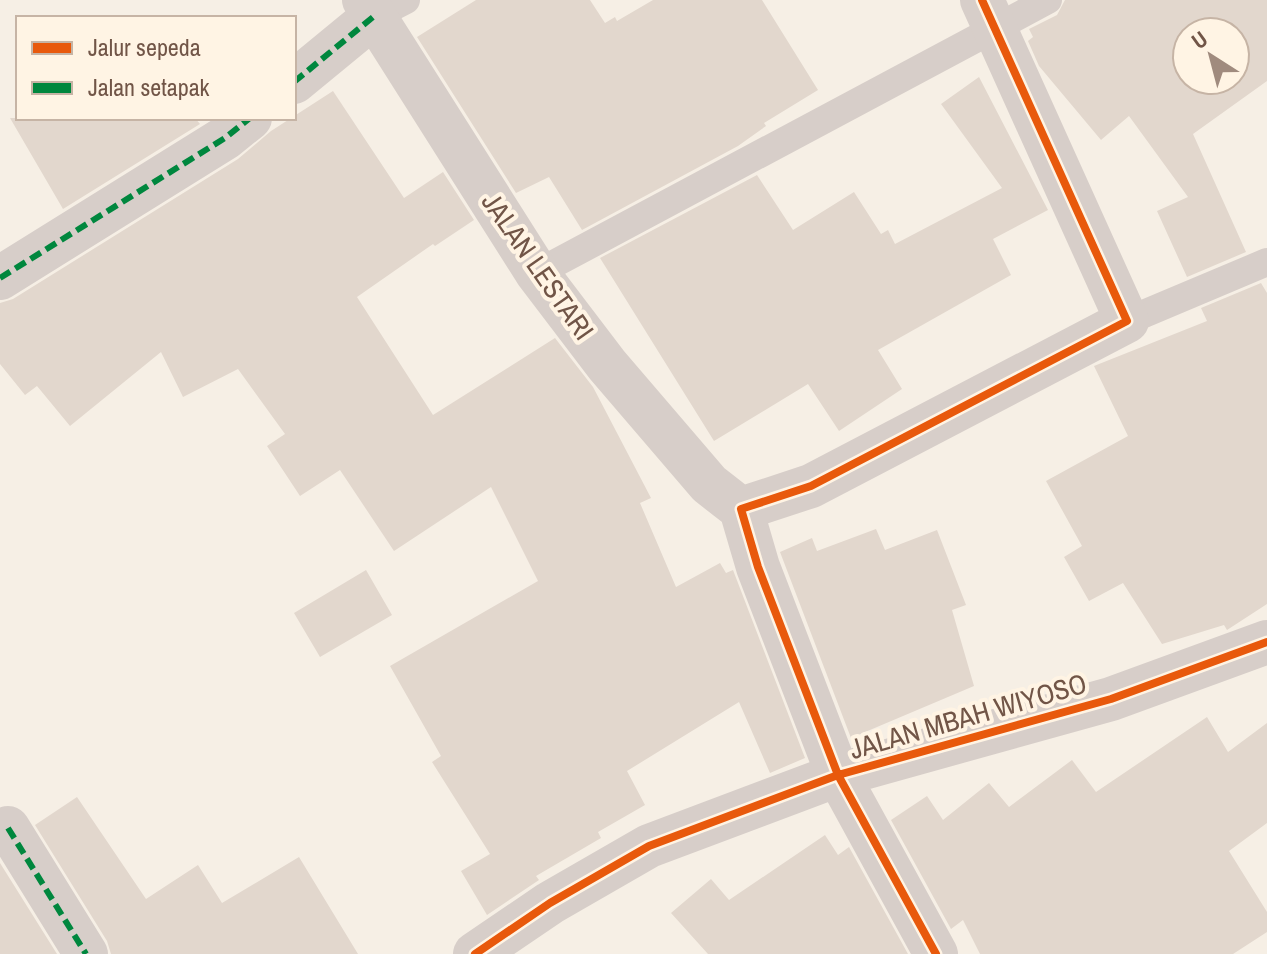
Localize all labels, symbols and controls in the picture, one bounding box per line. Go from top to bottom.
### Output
legend [16,16,296,120]
north arrow [1171,16,1251,96]
text: U [1185,24,1213,56]
text: Jalur sepeda [88,31,201,63]
text: Jalan setapak [88,71,210,103]
street label: JALAN LESTARI [473,185,603,347]
street label: JALAN MBAH WIYOSO [845,664,1091,768]

